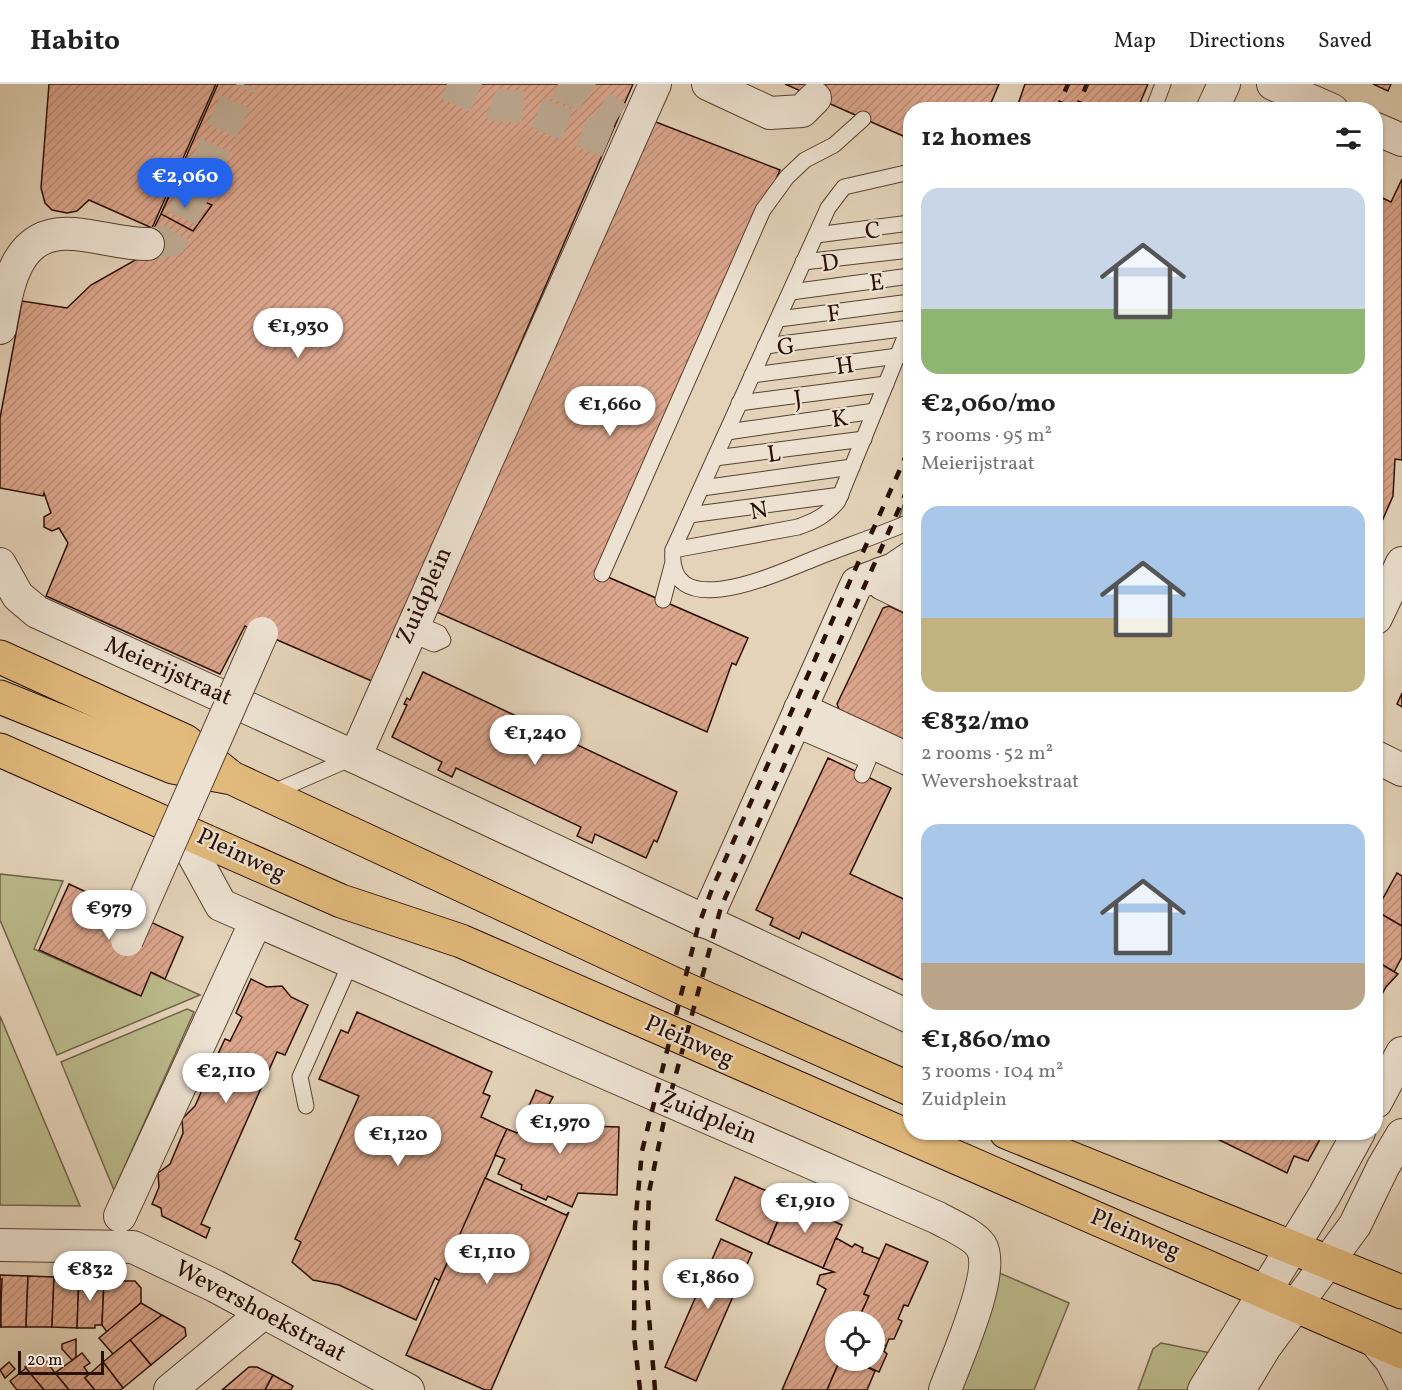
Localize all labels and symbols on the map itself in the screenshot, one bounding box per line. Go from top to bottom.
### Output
pin: €2,060 [136,158,234,209]
street label: C [863,214,883,250]
street label: D [819,246,841,282]
street label: E [868,266,886,302]
street label: F [825,297,843,333]
pin: €1,930 [249,308,347,359]
street label: G [775,330,797,366]
street label: H [834,349,856,385]
street label: J [792,383,804,417]
pin: €1,660 [561,386,659,437]
street label: K [830,402,850,438]
street label: L [765,437,783,473]
street label: N [747,494,771,530]
street label: Zuidplein [389,542,461,650]
street label: Meierijstraat [99,629,237,715]
pin: €1,240 [486,715,584,766]
street label: Pleinweg [191,821,291,891]
pin: €979 [73,890,145,941]
street label: Pleinweg [639,1007,739,1077]
pin: €2,110 [177,1053,275,1104]
street label: Zuidplein [654,1082,762,1154]
pin: €1,970 [511,1104,609,1155]
pin: €1,120 [349,1116,447,1167]
pin: €1,910 [756,1183,854,1234]
street label: Pleinweg [1085,1201,1185,1269]
pin: €1,110 [438,1234,536,1285]
pin: €832 [54,1251,126,1302]
street label: Wevershoekstraat [168,1252,352,1372]
pin: €1,860 [659,1259,757,1310]
scale bar [18,1348,104,1376]

